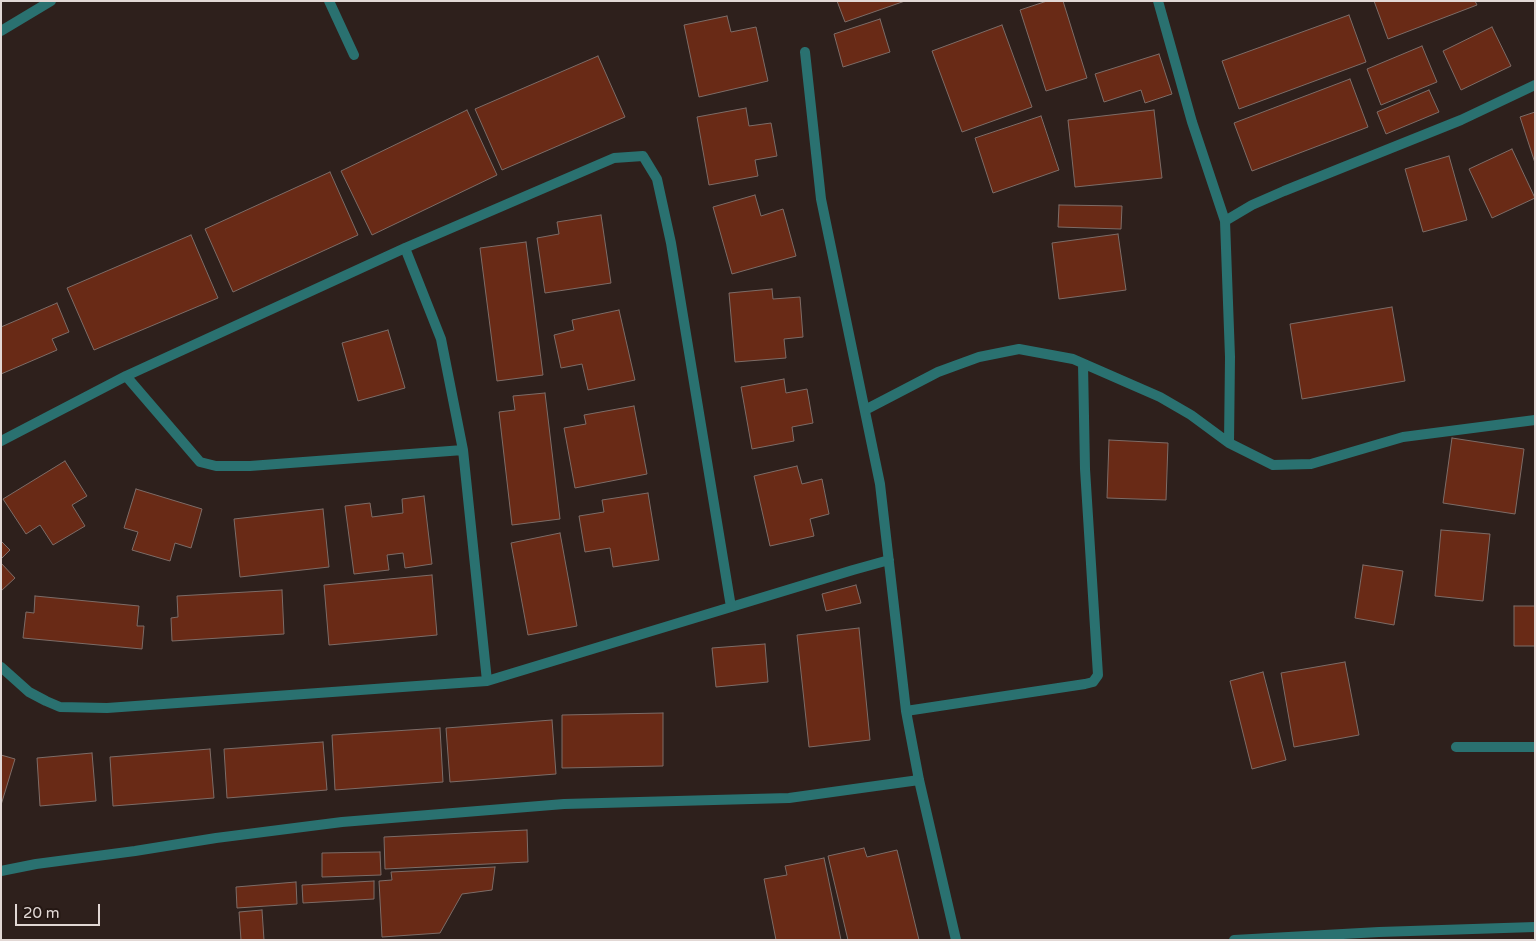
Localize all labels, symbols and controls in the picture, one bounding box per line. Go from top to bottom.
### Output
scale bar [18,894,102,926]
text: 20 m [23,904,60,922]

